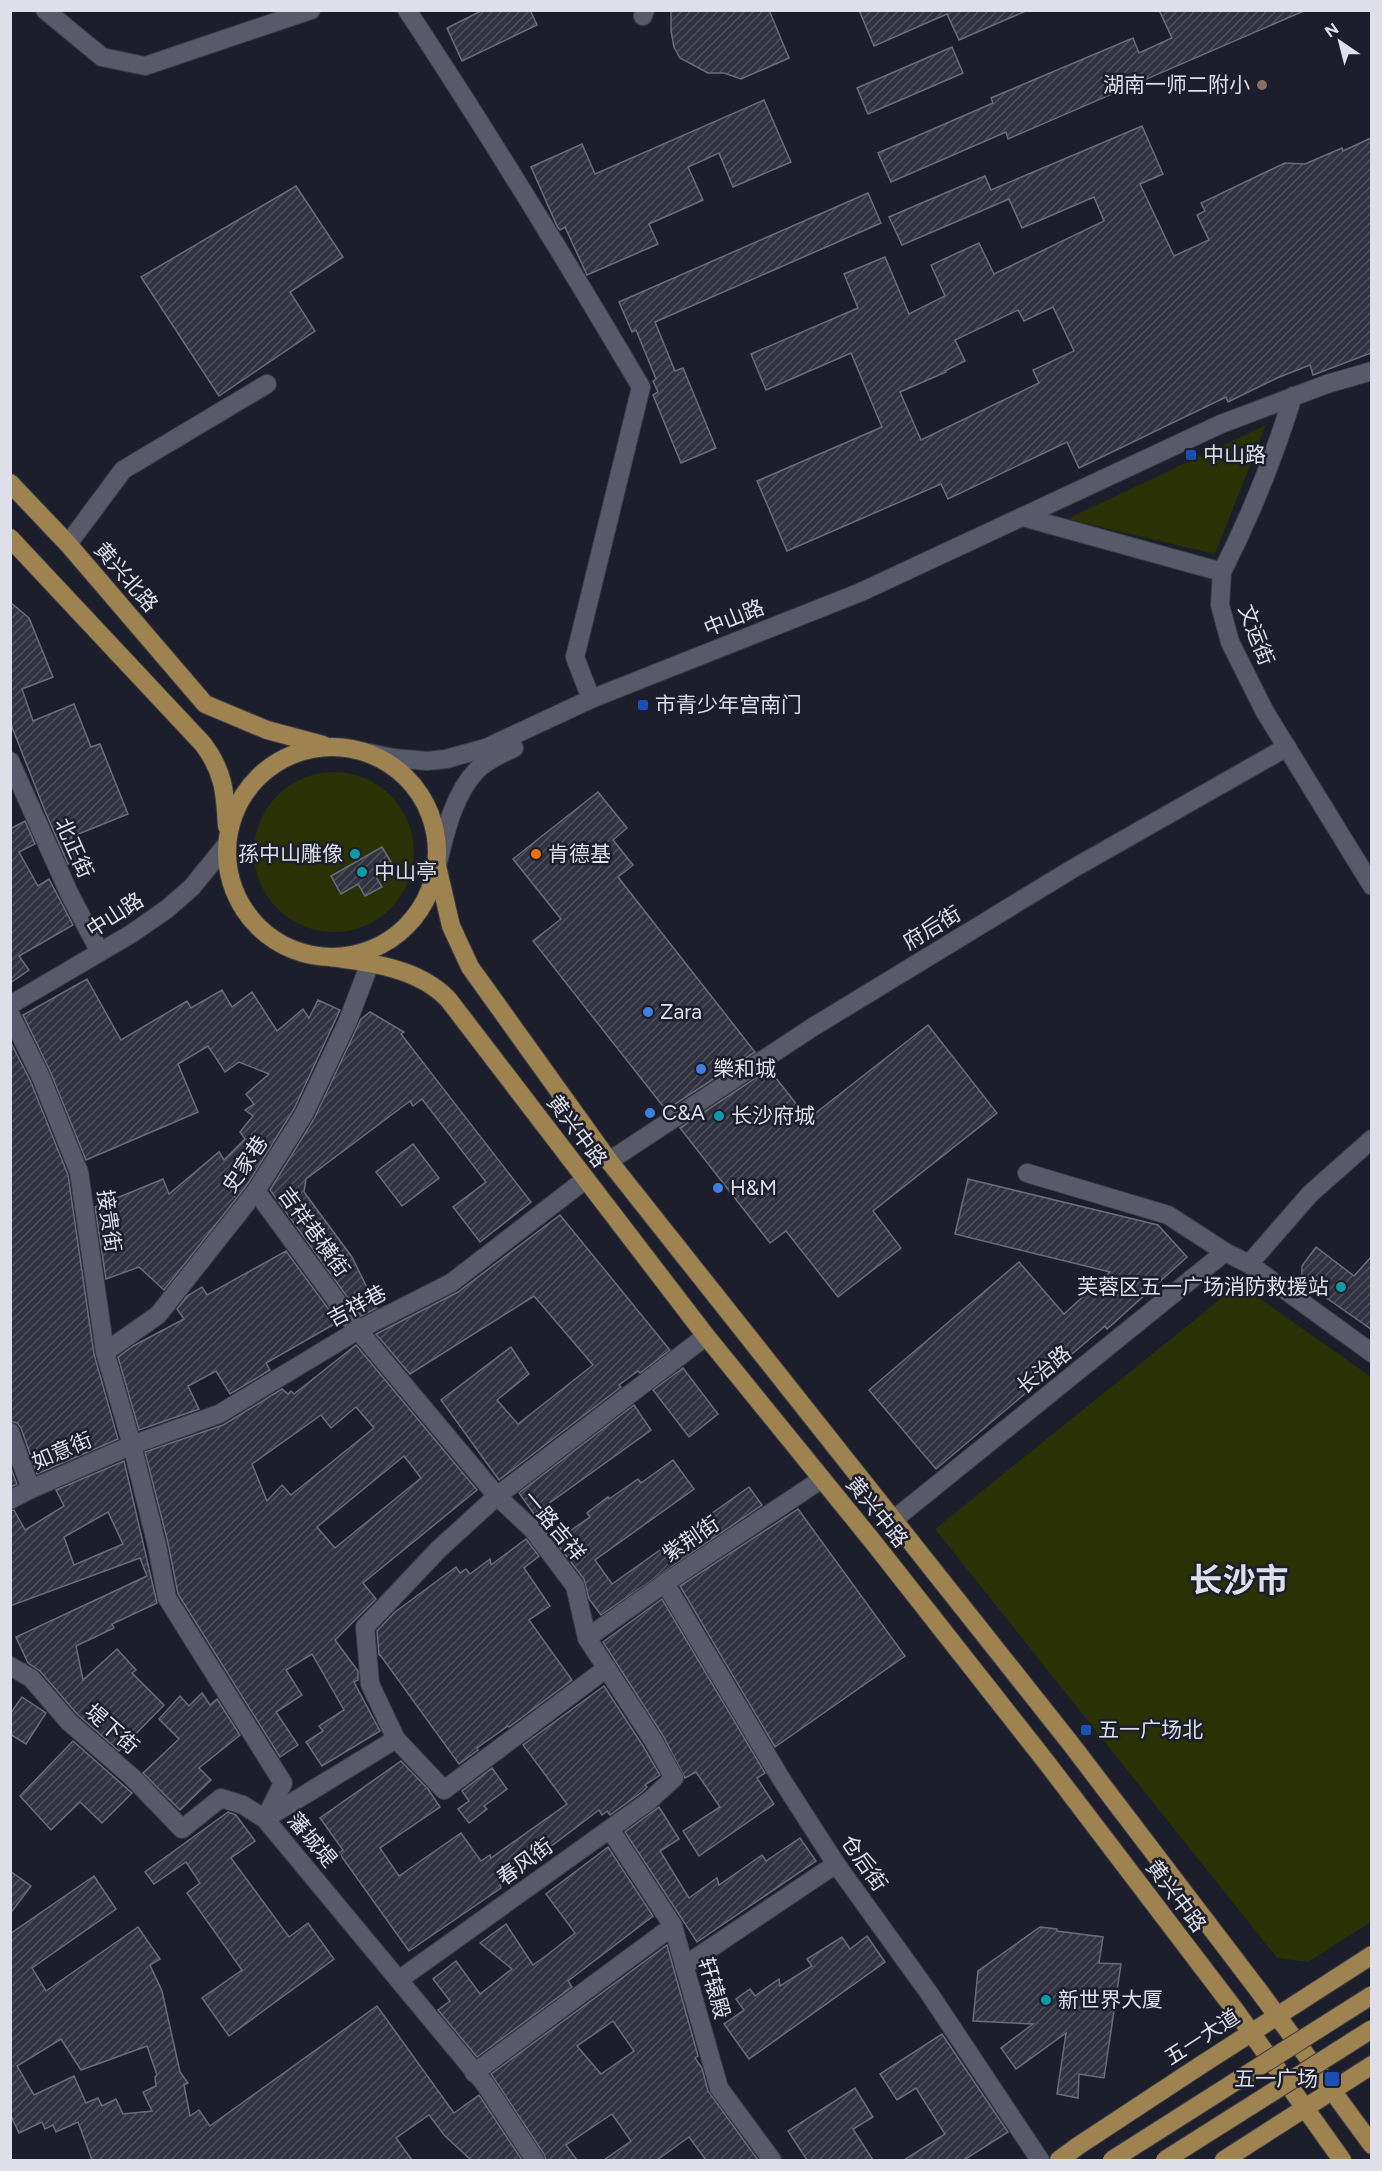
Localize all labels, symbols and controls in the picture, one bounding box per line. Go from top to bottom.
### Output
north arrow [1310,12,1370,72]
text: N [1321,19,1342,41]
place label: 湖南一师二附小 [1103,72,1250,97]
marker: 湖南一师二附小 [1255,78,1269,92]
place label: 中山路 [1203,442,1266,467]
marker: 中山路 [1184,448,1198,462]
street label: 黄兴北路 [89,537,163,617]
street label: 中山路 [700,594,768,641]
street label: 文运街 [1234,601,1279,669]
place label: 市青少年宫南门 [655,692,802,717]
marker: 市青少年宫南门 [636,698,650,712]
street label: 北正街 [50,814,99,882]
place label: 孫中山雕像 [238,841,343,866]
place label: 肯德基 [548,841,611,866]
marker: 孫中山雕像 [348,847,362,861]
marker: 肯德基 [529,847,543,861]
place label: 中山亭 [374,859,437,884]
marker: 中山亭 [355,865,369,879]
street label: 中山路 [82,887,148,942]
street label: 府后街 [898,901,965,955]
place label: Zara [660,999,702,1024]
marker: Zara [641,1005,655,1019]
place label: 樂和城 [713,1056,776,1081]
marker: 樂和城 [694,1062,708,1076]
street label: 黄兴中路 [542,1090,613,1172]
place label: C&A [662,1100,705,1125]
place label: 长沙府城 [731,1103,815,1128]
marker: C&A [643,1106,657,1120]
marker: 长沙府城 [712,1109,726,1123]
street label: 史家巷 [217,1131,273,1197]
place label: H&M [730,1175,777,1200]
marker: H&M [711,1181,725,1195]
street label: 吉祥巷横街 [273,1182,355,1282]
street label: 接贵街 [93,1188,126,1254]
place label: 芙蓉区五一广场消防救援站 [1077,1274,1329,1299]
street label: 吉祥巷 [323,1280,390,1331]
marker: 芙蓉区五一广场消防救援站 [1334,1280,1348,1294]
street label: 长治路 [1011,1340,1076,1399]
street label: 如意街 [28,1427,96,1474]
street label: 黄兴中路 [841,1471,914,1552]
street label: 一路吉祥 [518,1485,591,1566]
street label: 紫荆街 [658,1511,724,1567]
district label: 长沙市 [1190,1561,1289,1600]
street label: 堤下街 [80,1699,144,1759]
place label: 五一广场北 [1098,1717,1203,1742]
marker: 五一广场北 [1079,1723,1093,1737]
street label: 藩城堤 [283,1808,342,1872]
street label: 仓后街 [836,1830,893,1896]
street label: 春风街 [492,1833,558,1890]
street label: 黄兴中路 [1141,1855,1212,1937]
street label: 轩辕殿 [694,1954,735,2022]
place label: 新世界大厦 [1058,1987,1163,2012]
marker: 新世界大厦 [1039,1993,1053,2007]
street label: 五一大道 [1160,2003,1244,2070]
place label: 五一广场 [1234,2066,1318,2091]
marker: 五一广场 [1323,2070,1341,2088]

